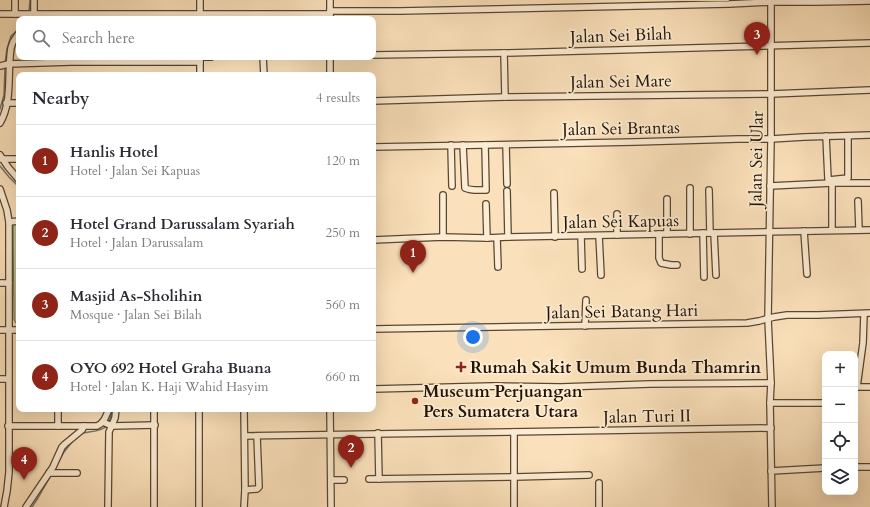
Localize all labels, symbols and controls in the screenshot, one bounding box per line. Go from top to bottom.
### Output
search box [16,16,376,60]
street label: Jalan Sei Bilah [567,22,673,49]
pin: 3 [744,22,770,55]
icon: search [30,27,52,49]
text: Search here [62,28,135,48]
street label: Jalan Sei Mare [567,69,672,94]
text: Nearby [32,87,89,110]
text: 4 results [316,89,360,107]
street label: Jalan Sei Ular [744,110,769,210]
street label: Jalan Sei Brantas [559,116,680,141]
text: Hanlis Hotel [70,142,158,162]
text: 1 [42,152,48,170]
text: 120 m [326,152,360,170]
text: Hotel · Jalan Sei Kapuas [70,162,200,180]
street label: Jalan Sei Kapuas [560,209,680,234]
text: Hotel Grand Darussalam Syariah [70,214,295,234]
text: 2 [42,224,48,242]
text: 250 m [326,224,360,242]
text: Hotel · Jalan Darussalam [70,234,204,252]
pin: 1 [400,240,426,273]
text: Masjid As-Sholihin [70,286,202,306]
text: 3 [42,296,48,314]
text: 560 m [326,296,360,314]
street label: Jalan Sei Batang Hari [543,299,699,324]
text: Mosque · Jalan Sei Bilah [70,306,202,324]
your location [463,327,483,347]
map controls [822,351,858,495]
button: + [822,351,858,387]
place label: Rumah Sakit Umum Bunda Thamrin [470,356,761,379]
text: OYO 692 Hotel Graha Buana [70,358,271,378]
marker: Rumah Sakit Umum Bunda Thamrin [455,361,467,373]
text: 4 [42,368,48,386]
text: 660 m [326,368,360,386]
text: Hotel · Jalan K. Haji Wahid Hasyim [70,378,269,396]
place label: Museum Perjuangan Pers Sumatera Utara [423,380,583,423]
button: − [822,387,858,423]
marker: Museum Perjuangan Pers Sumatera Utara [410,396,420,406]
street label: Jalan Turi II [600,404,691,429]
button: locate [822,423,858,459]
pin: 2 [338,435,364,468]
pin: 4 [11,447,37,480]
button: layers [822,459,858,495]

